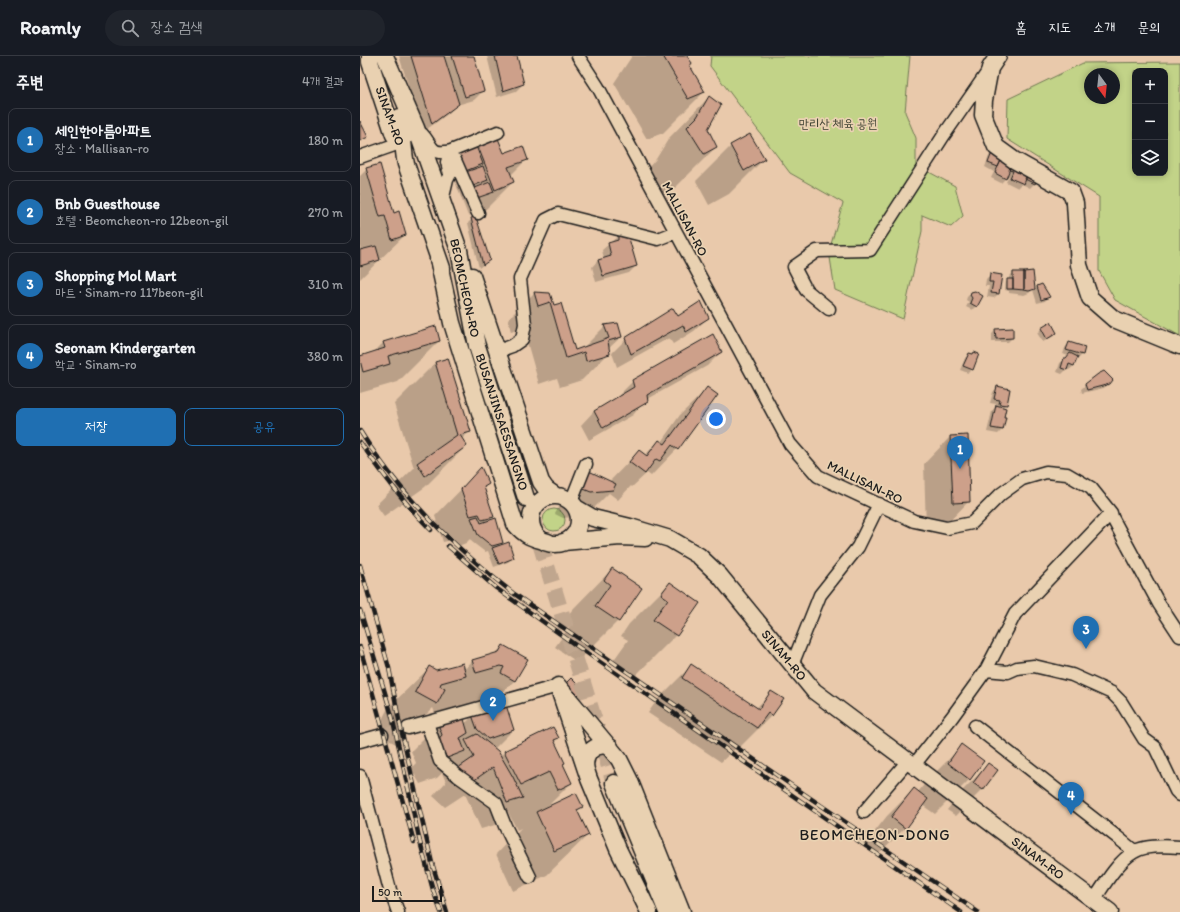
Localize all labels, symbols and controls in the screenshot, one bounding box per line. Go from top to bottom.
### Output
search box [105,10,385,46]
text: Roamly [20,16,81,39]
icon: search [119,17,141,39]
text: 장소 검색 [151,18,202,36]
text: 홈 [1015,19,1026,36]
text: 지도 [1048,19,1071,36]
text: 소개 [1093,19,1115,36]
text: 문의 [1137,19,1160,36]
north arrow [1084,68,1120,104]
map controls [1132,68,1168,176]
button: + [1132,68,1168,104]
text: 주변 [16,72,43,92]
text: 4개 결과 [302,74,344,89]
street label: SINAM-RO [372,84,408,148]
button: − [1132,104,1168,140]
park label: 만리산 체육 공원 [798,116,878,131]
text: 세인한아름아파트 [55,122,152,140]
text: 1 [27,133,33,148]
text: 180 m [308,133,343,148]
button: layers [1132,140,1168,176]
text: 장소 · Mallisan-ro [55,141,149,156]
street label: MALLISAN-RO [659,179,711,259]
text: Bnb Guesthouse [55,195,160,213]
text: 2 [27,205,33,220]
text: 270 m [308,205,343,220]
text: 호텔 · Beomcheon-ro 12beon-gil [55,213,229,228]
street label: BEOMCHEON-RO [447,237,483,339]
text: Shopping Mol Mart [55,267,176,285]
text: 3 [26,277,34,292]
text: 310 m [308,277,343,292]
text: 마트 · Sinam-ro 117beon-gil [55,285,204,300]
text: Seonam Kindergarten [55,339,196,357]
text: 4 [26,349,34,364]
text: 380 m [307,349,343,364]
street label: BUSANJINSAESSANGNO [473,352,531,492]
text: 학교 · Sinam-ro [55,357,137,372]
button: 저장 [16,408,176,446]
button: 공유 [184,408,344,446]
your location [706,409,726,429]
pin: 1 [947,436,973,469]
street label: MALLISAN-RO [825,457,905,507]
pin: 3 [1073,616,1099,649]
street label: SINAM-RO [758,626,810,684]
pin: 2 [480,688,506,721]
pin: 4 [1058,782,1084,815]
district label: BEOMCHEON-DONG [799,826,951,844]
street label: SINAM-RO [1009,833,1067,883]
scale bar [372,884,442,903]
text: 50 m [378,886,402,899]

